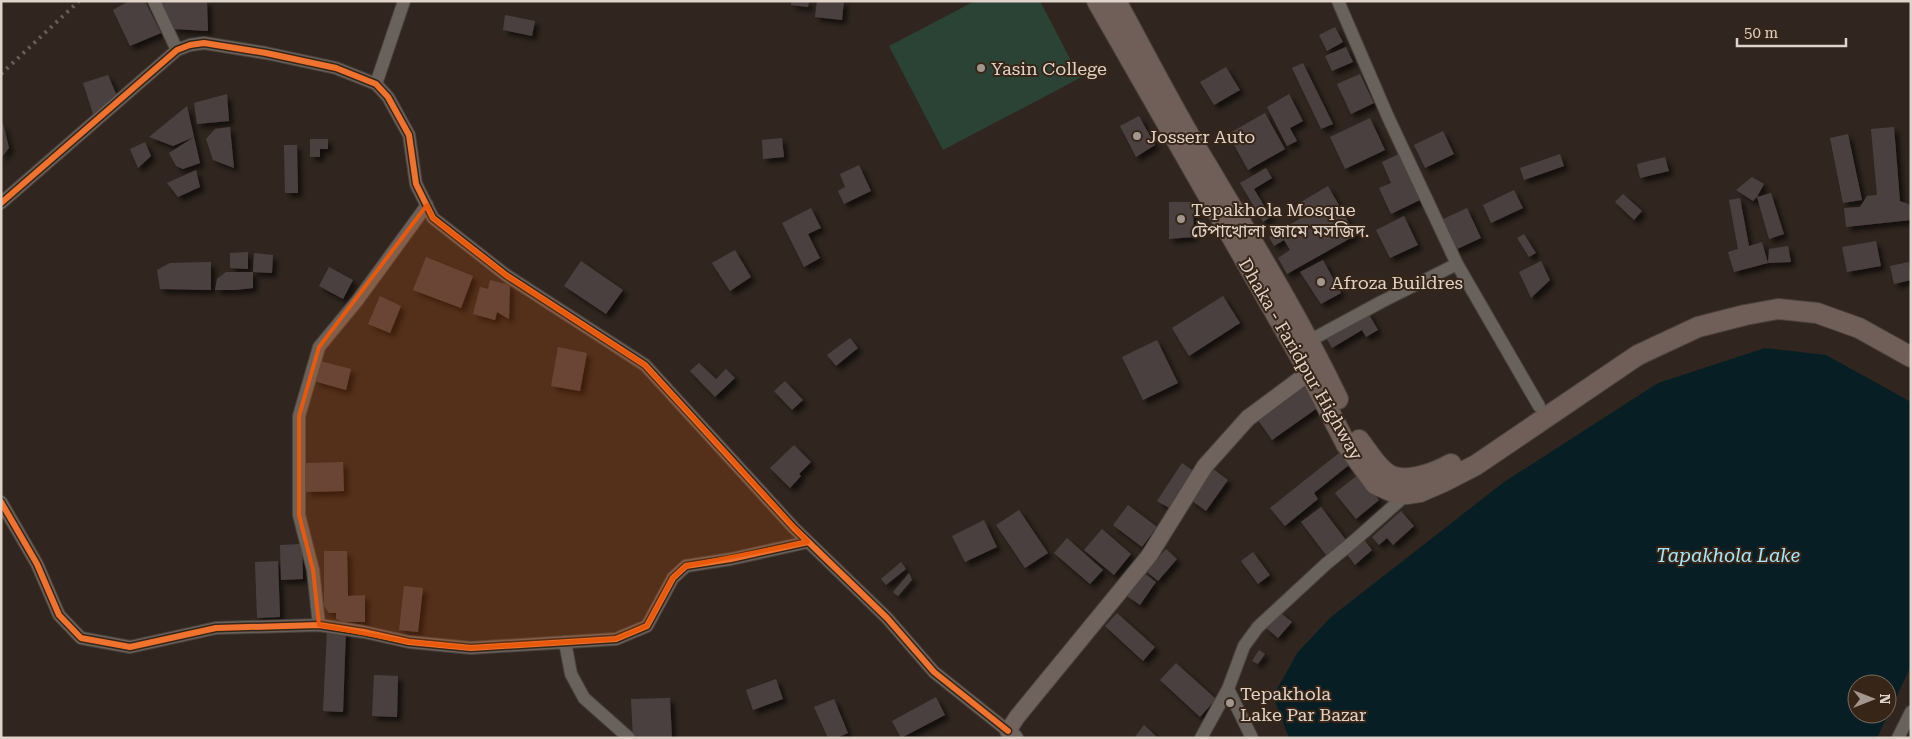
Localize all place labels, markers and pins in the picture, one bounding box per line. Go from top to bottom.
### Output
place label: Yasin College [991,58,1107,79]
marker: Yasin College [975,62,987,74]
place label: Josserr Auto [1147,126,1255,147]
marker: Josserr Auto [1131,130,1143,142]
place label: Tepakhola Mosque টেপাখোলা জামে মসজিদ. [1191,199,1369,241]
marker: Tepakhola Mosque টেপাখোলা জামে মসজিদ. [1175,213,1187,225]
place label: Afroza Buildres [1331,272,1463,293]
marker: Afroza Buildres [1315,276,1327,288]
place label: Tepakhola Lake Par Bazar [1240,683,1367,725]
marker: Tepakhola Lake Par Bazar [1224,697,1236,709]

